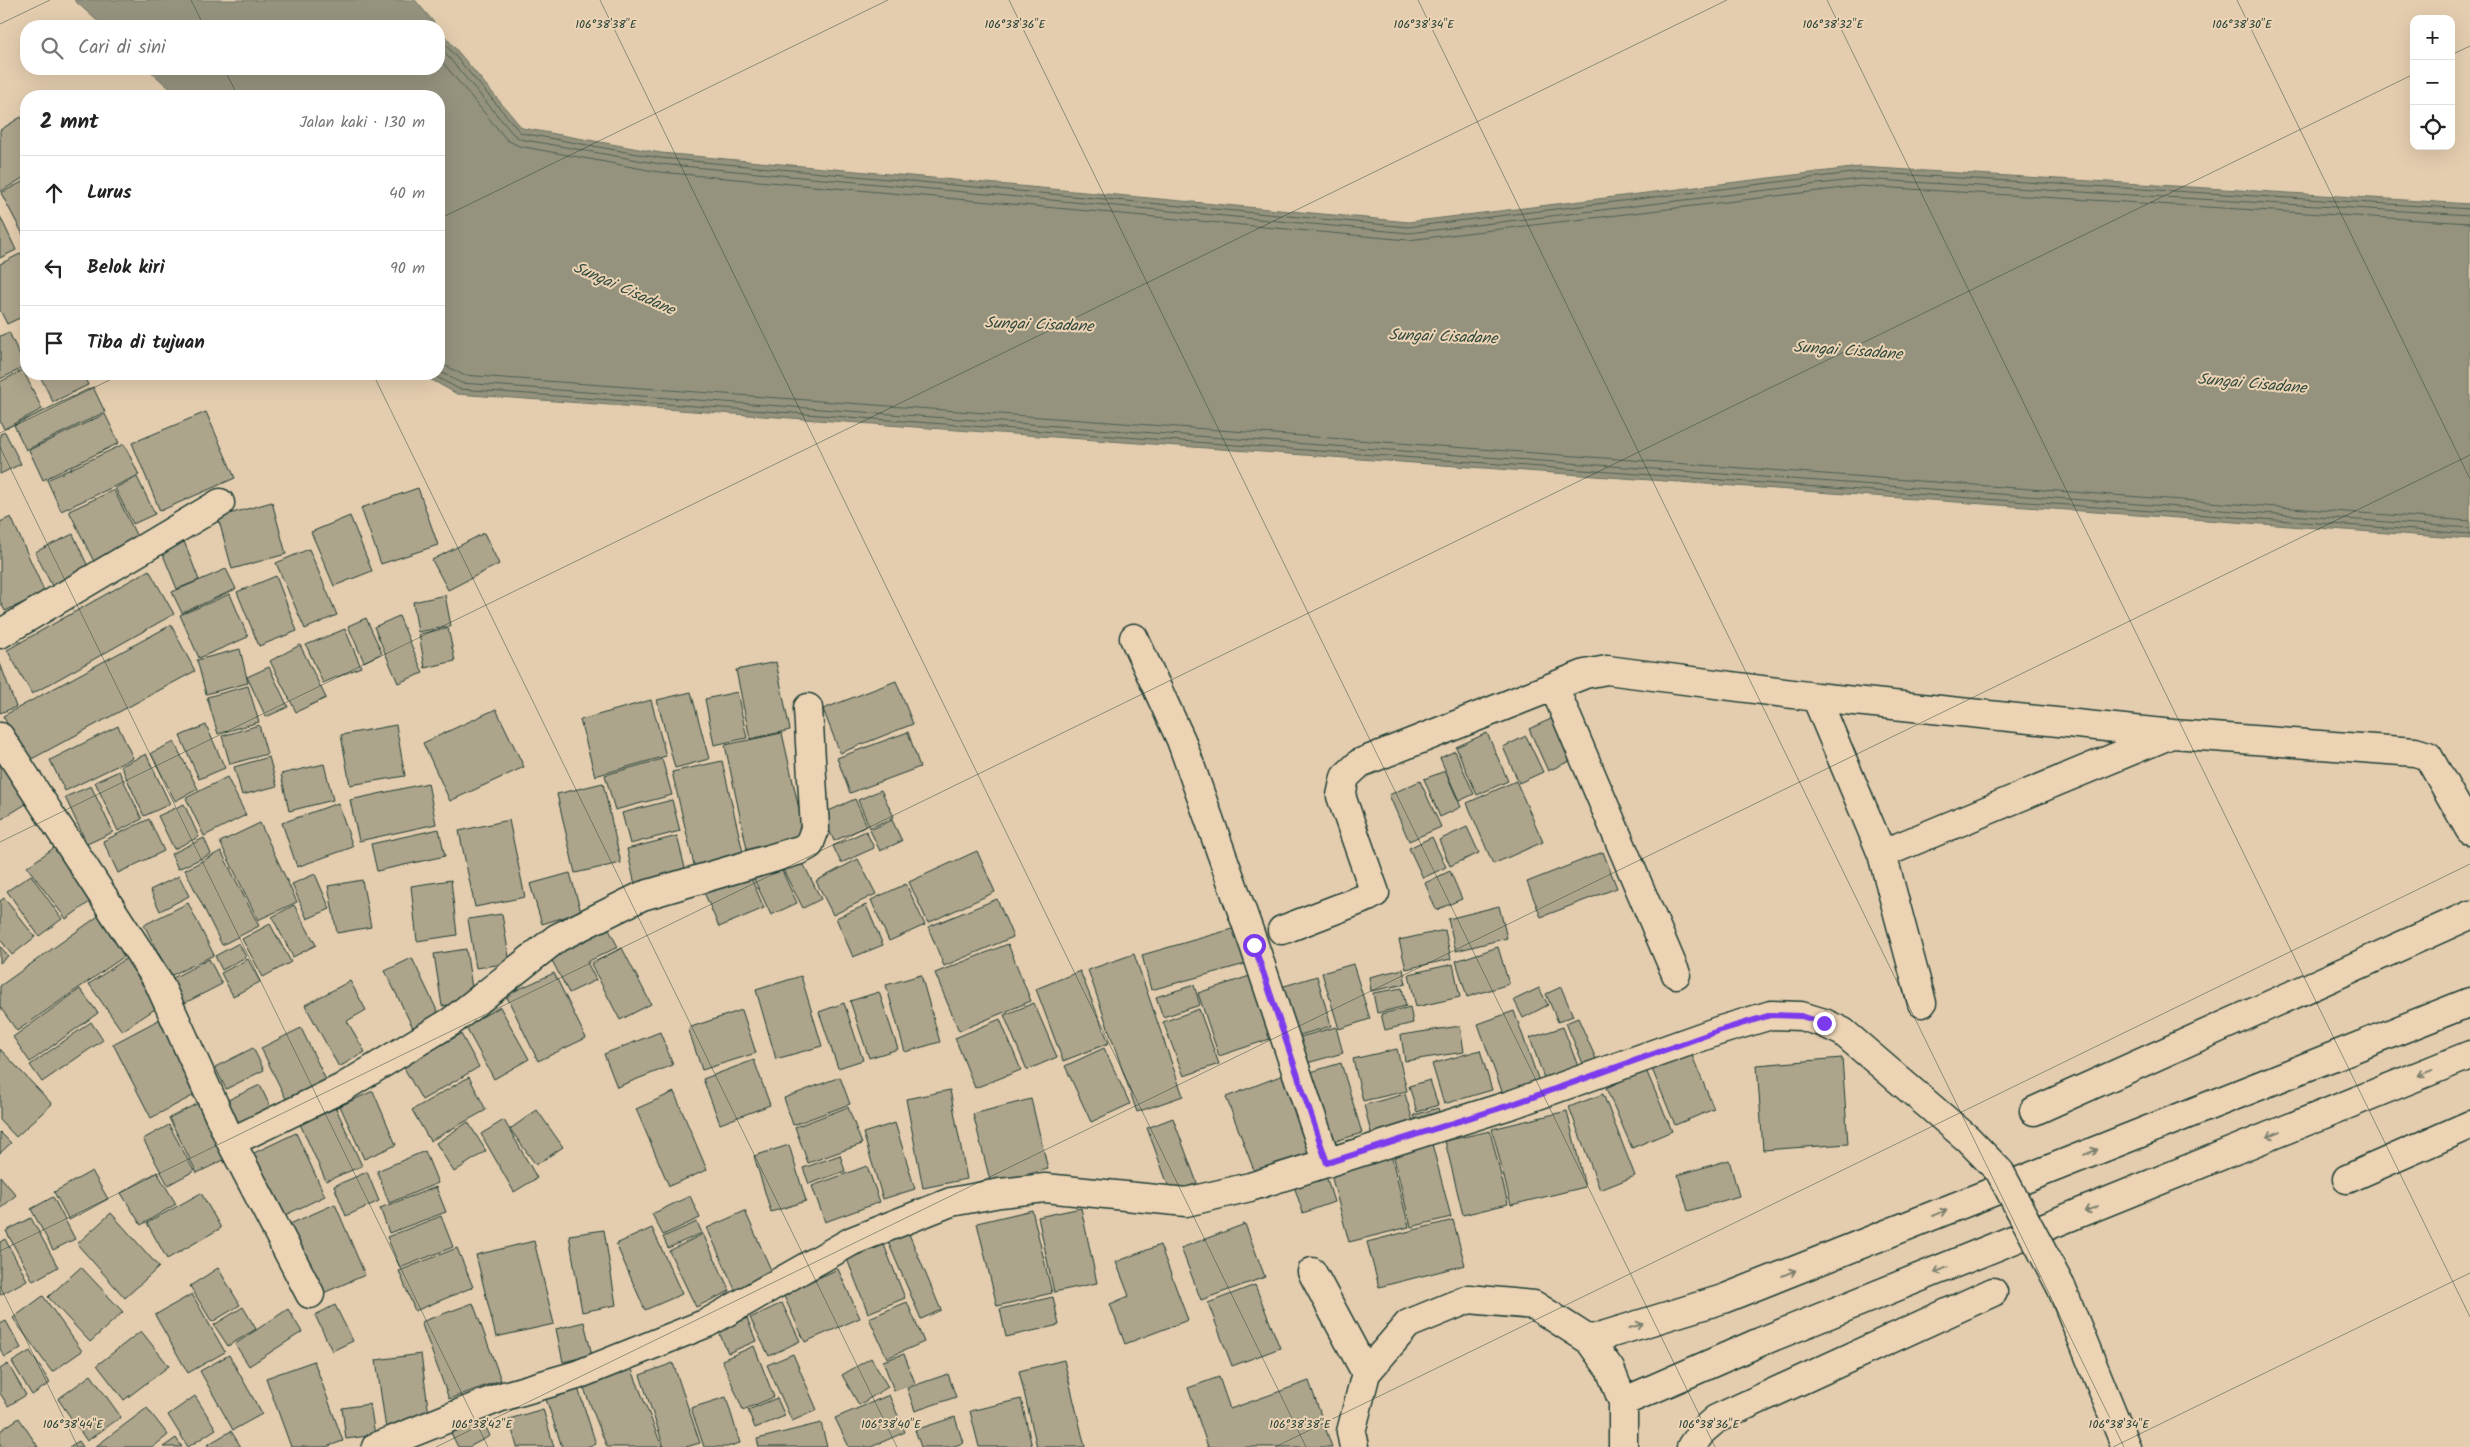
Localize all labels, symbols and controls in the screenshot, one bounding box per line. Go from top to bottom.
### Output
text: 106°38'38"E [575,15,638,34]
text: 106°38'36"E [985,15,1046,34]
text: 106°38'34"E [1394,15,1455,34]
text: 106°38'32"E [1802,15,1865,34]
text: 106°38'30"E [2212,15,2273,34]
map controls [2410,15,2455,150]
button: + [2410,15,2455,60]
search box [20,20,445,75]
text: Cari di sini [78,33,166,63]
icon: search [38,34,66,62]
button: − [2410,60,2455,105]
button: locate [2410,105,2455,150]
text: 2 mnt [40,106,99,139]
text: Jalan kaki · 130 m [299,110,425,135]
text: Lurus [87,178,132,208]
icon: ahead [40,179,68,207]
text: 40 m [389,181,425,206]
text: Belok kiri [87,253,165,283]
icon: left [40,254,68,282]
water label: Sungai Cisadane [569,255,681,323]
text: 90 m [390,256,425,281]
water label: Sungai Cisadane [984,311,1096,339]
water label: Sungai Cisadane [1388,323,1500,351]
text: Tiba di tujuan [87,328,205,358]
icon: arrive [40,329,68,357]
water label: Sungai Cisadane [1793,335,1905,367]
water label: Sungai Cisadane [2197,367,2309,401]
route start [1243,934,1266,957]
route end [1813,1012,1836,1035]
one-way arrow [2418,1069,2433,1078]
one-way arrow [2267,1130,2282,1139]
one-way arrow [2083,1147,2098,1157]
one-way arrow [2084,1204,2099,1214]
one-way arrow [1932,1207,1947,1217]
one-way arrow [1934,1265,1949,1275]
one-way arrow [1781,1267,1796,1277]
one-way arrow [1628,1320,1644,1330]
text: 106°38'44"E [43,1415,104,1434]
text: 106°38'42"E [452,1415,513,1434]
text: 106°38'40"E [861,1415,922,1434]
text: 106°38'38"E [1269,1415,1332,1434]
text: 106°38'36"E [1679,1415,1740,1434]
text: 106°38'34"E [2089,1415,2150,1434]

